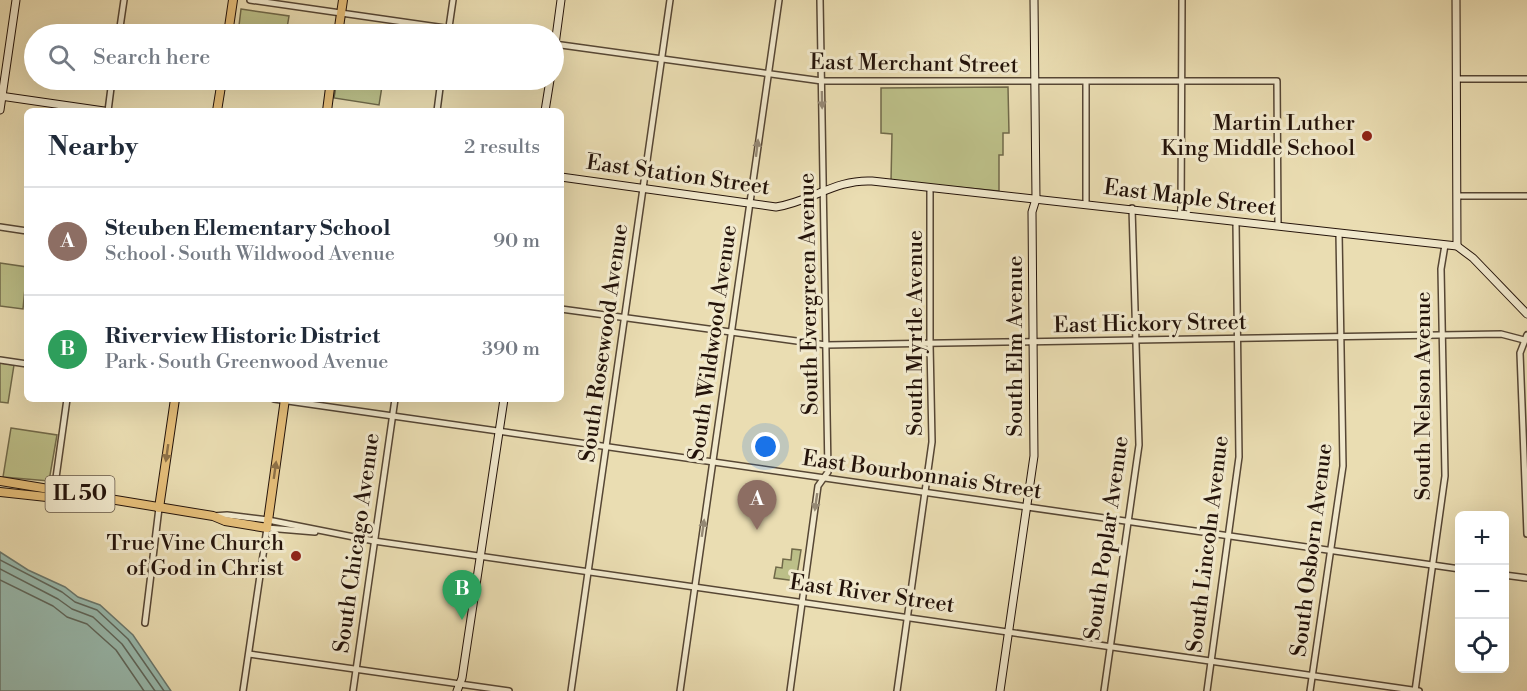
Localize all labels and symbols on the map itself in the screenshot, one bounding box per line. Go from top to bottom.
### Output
street label: East Merchant Street [809,49,1019,79]
one-way arrow [817,91,827,110]
place label: Martin Luther King Middle School [1161,110,1355,162]
marker: Martin Luther King Middle School [1360,129,1374,143]
one-way arrow [753,139,762,158]
street label: East Station Street [584,149,772,201]
street label: South Evergreen Avenue [793,173,825,415]
street label: East Maple Street [1102,174,1278,222]
street label: South Rosewood Avenue [574,222,634,464]
street label: South Wildwood Avenue [683,223,743,463]
street label: South Myrtle Avenue [902,230,929,436]
street label: South Elm Avenue [1002,255,1029,437]
street label: South Nelson Avenue [1410,291,1437,501]
street label: East Hickory Street [1053,309,1247,339]
street label: South Chicago Avenue [328,431,386,655]
your location [751,432,780,461]
street label: South Poplar Avenue [1079,434,1135,642]
street label: South Lincoln Avenue [1181,434,1235,654]
street label: South Osborn Avenue [1285,442,1339,658]
one-way arrow [163,444,172,463]
street label: East Bourbonnais Street [800,445,1044,505]
one-way arrow [271,460,280,479]
road number: IL 50 [46,476,115,512]
pin: A [738,480,777,530]
one-way arrow [812,493,821,512]
one-way arrow [698,519,707,538]
place label: True Vine Church of God in Christ [107,530,284,582]
marker: True Vine Church of God in Christ [289,549,303,563]
street label: East River Street [788,569,956,619]
pin: B [442,570,482,620]

